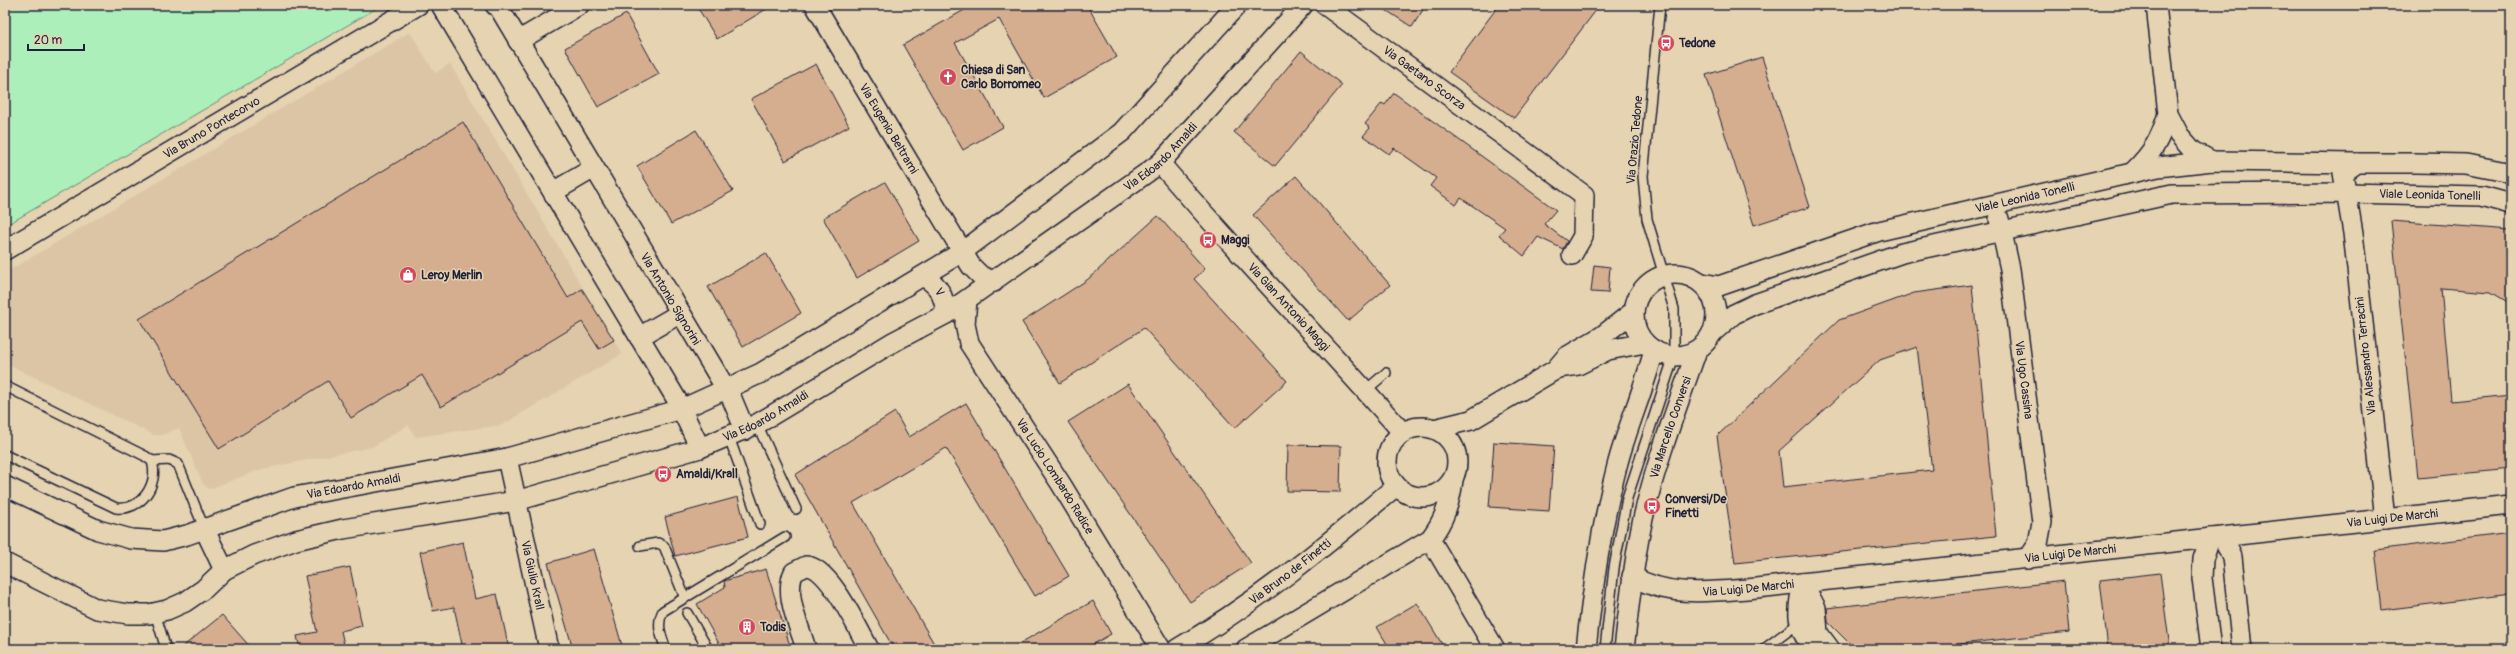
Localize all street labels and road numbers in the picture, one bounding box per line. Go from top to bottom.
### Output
street label: Via Gaetano Scorza [1380,42,1469,113]
street label: Via Eugenio Beltrami [856,81,922,177]
street label: Via Bruno Pontecorvo [160,93,263,162]
street label: Via Orazio Tedone [1624,95,1646,185]
street label: Via Edoardo Amaldi [1121,120,1200,194]
street label: Viale Leonida Tonelli [1974,179,2076,216]
street label: Viale Leonida Tonelli [2379,186,2481,203]
street label: Via Antonio Signorini [637,250,703,348]
street label: Via Gian Antonio Maggi [1244,260,1333,354]
street label: V [931,285,947,299]
street label: Via Alessandro Terracini [2352,296,2380,416]
street label: Via Ugo Cassina [2012,340,2036,420]
street label: Via Marcello Conversi [1646,374,1694,480]
street label: Via Edoardo Amaldi [720,387,811,445]
street label: Via Lucio Lombardo Radice [1013,415,1097,537]
street label: Via Edoardo Amaldi [306,470,402,502]
street label: Via Luigi De Marchi [2346,506,2439,531]
street label: Via Bruno de Finetti [1246,536,1334,608]
street label: Via Giulio Krall [518,539,548,611]
street label: Via Luigi De Marchi [2024,541,2117,566]
street label: Via Luigi De Marchi [1702,576,1795,599]

